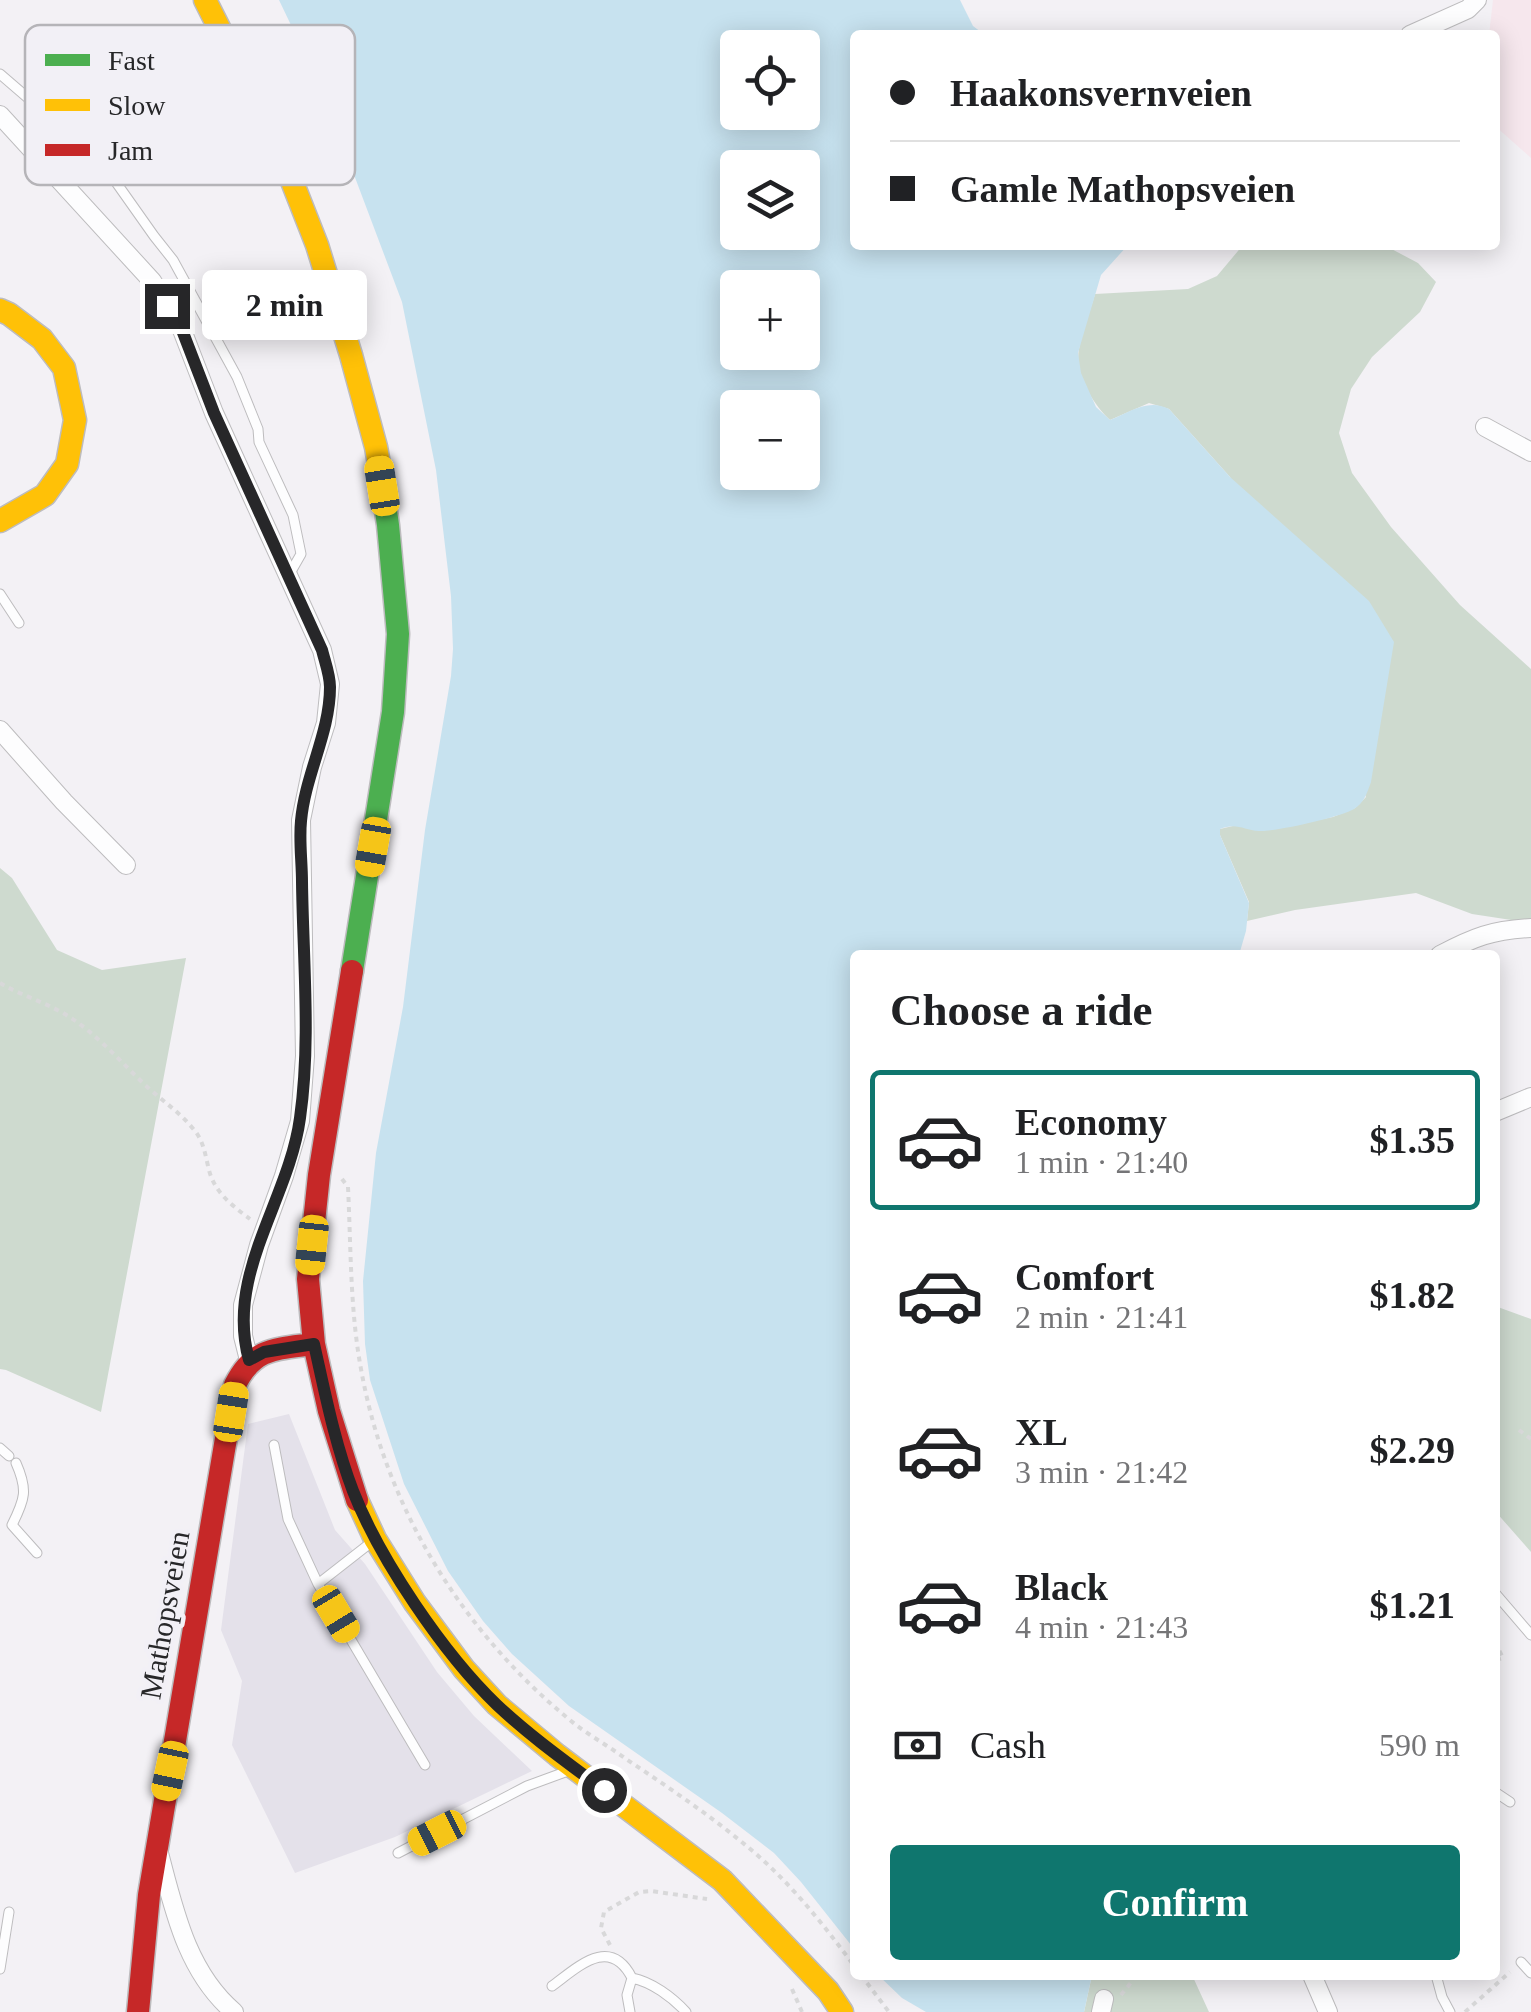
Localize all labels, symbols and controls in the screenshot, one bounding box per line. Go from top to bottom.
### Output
legend [25,25,355,185]
map controls [720,30,820,490]
button: locate [720,30,820,130]
text: Fast [108,45,155,76]
text: Haakonsvernveien [950,72,1252,114]
text: Slow [108,90,166,121]
text: Jam [108,135,153,166]
button: layers [720,150,820,250]
text: Gamle Mathopsveien [950,168,1295,210]
button: + [720,270,820,370]
callout: 2 min [202,271,367,341]
route end [145,284,190,329]
text: 2 min [246,287,323,323]
button: − [720,390,820,490]
car [362,454,402,518]
car [353,815,393,879]
text: Choose a ride [890,985,1153,1035]
icon: car [895,1095,985,1185]
text: Economy [1015,1101,1167,1143]
text: $1.35 [1370,1119,1455,1161]
text: 1 min · 21:40 [1015,1144,1188,1180]
car [294,1214,330,1276]
icon: car [895,1250,985,1340]
text: Comfort [1015,1256,1154,1298]
text: $1.82 [1370,1274,1455,1316]
text: 2 min · 21:41 [1015,1299,1188,1335]
car [211,1380,251,1444]
icon: car [895,1405,985,1495]
text: XL [1015,1411,1068,1453]
text: $2.29 [1370,1429,1455,1471]
text: 3 min · 21:42 [1015,1454,1188,1490]
street label: Mathopsveien [134,1528,196,1701]
icon: car [895,1560,985,1650]
text: Black [1015,1566,1108,1608]
car [308,1581,364,1647]
text: $1.21 [1370,1584,1455,1626]
text: 4 min · 21:43 [1015,1609,1188,1645]
icon: cash [890,1718,945,1773]
text: Cash [970,1724,1046,1766]
text: 590 m [1379,1727,1460,1763]
car [149,1739,191,1803]
route start [582,1768,627,1813]
car [403,1806,471,1860]
button: Confirm [890,1845,1460,1960]

